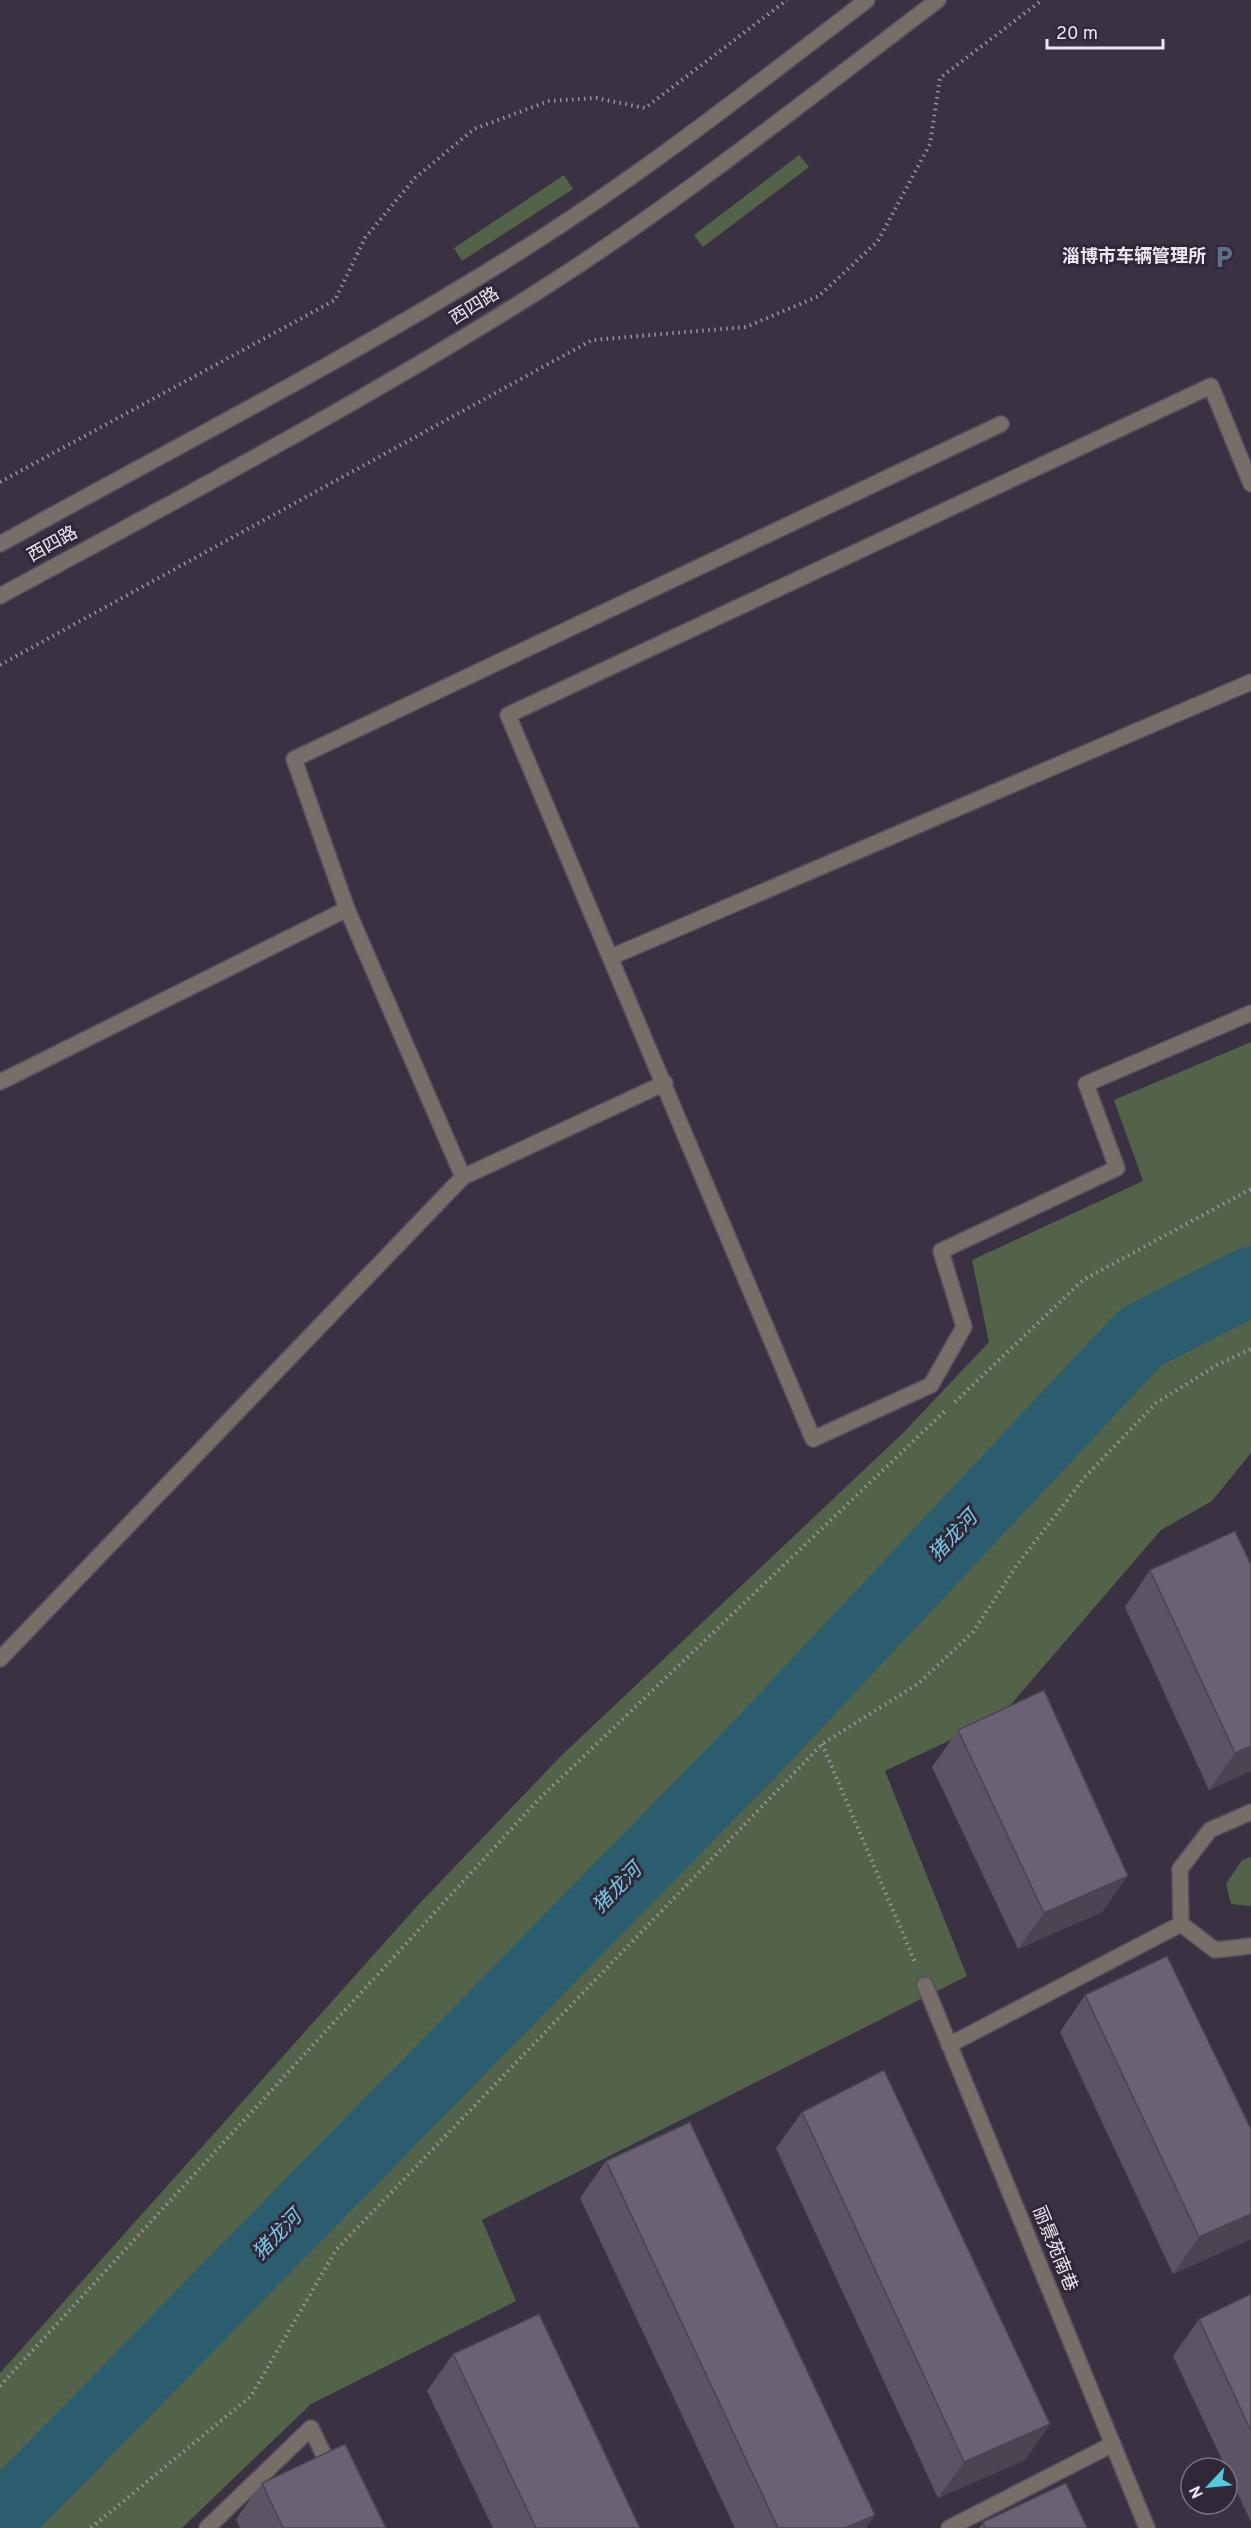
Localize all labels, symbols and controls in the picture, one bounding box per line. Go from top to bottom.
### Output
scale bar [1047,12,1162,50]
text: 20 m [1056,23,1098,46]
parking icon: 淄博市车辆管理所 [1211,244,1237,270]
place label: 淄博市车辆管理所 [1062,246,1206,269]
street label: 西四路 [446,283,504,331]
street label: 西四路 [24,522,82,568]
water label: 猪龙河 [924,1503,987,1568]
water label: 猪龙河 [588,1856,651,1920]
water label: 猪龙河 [248,2203,311,2267]
street label: 丽景苑南巷 [1026,2203,1082,2295]
north arrow [1179,2456,1239,2516]
text: N [1186,2482,1209,2501]

